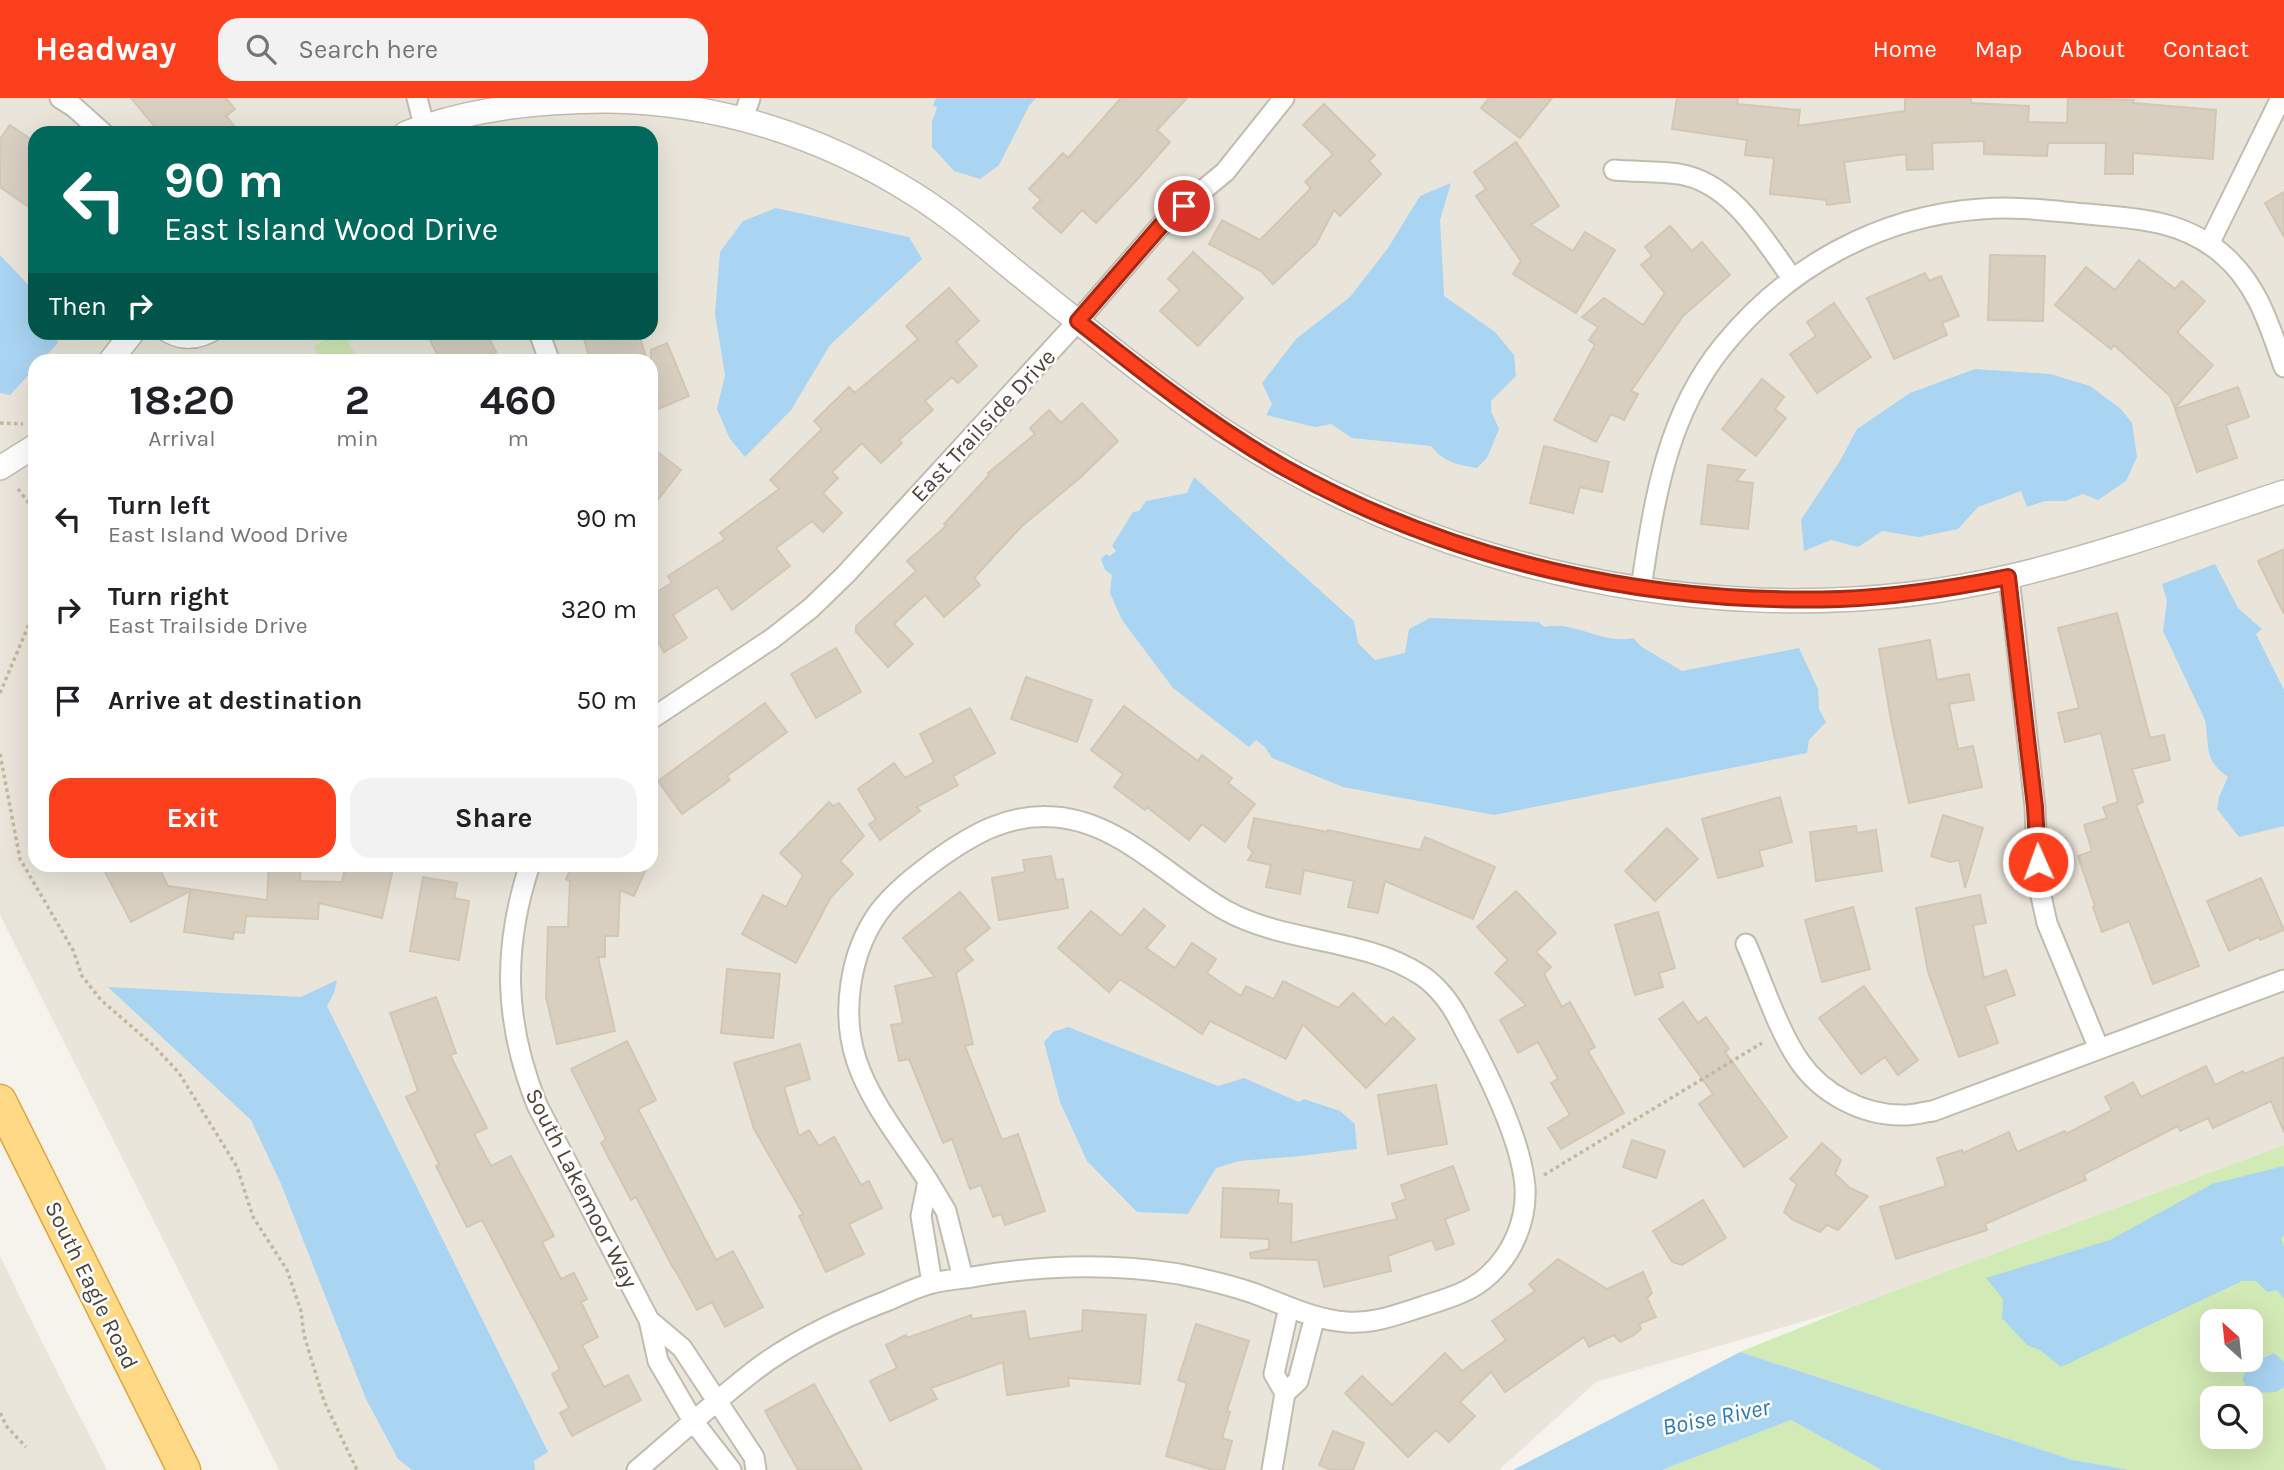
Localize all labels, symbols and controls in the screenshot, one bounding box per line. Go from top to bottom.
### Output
search box [218,18,708,81]
text: Headway [35,30,176,68]
icon: search [242,30,280,68]
text: Search here [298,34,438,65]
text: Home [1873,35,1937,63]
text: Map [1975,35,2022,63]
text: About [2060,35,2125,63]
text: Contact [2163,35,2249,63]
text: 90 m [164,152,284,209]
icon: left [49,154,140,245]
pin [1154,176,1214,236]
icon: arrive [1165,187,1203,225]
text: East Island Wood Drive [164,211,498,248]
icon: right [121,287,159,325]
text: Then [49,291,107,322]
street label: East Trailside Drive [905,343,1061,507]
text: 18:20 [129,375,235,425]
text: 2 [344,375,370,425]
text: 460 [480,375,557,425]
text: Arrival [148,425,216,452]
text: min [336,425,378,452]
text: m [507,425,529,452]
text: Turn left [108,490,210,521]
icon: left [49,500,87,538]
text: 90 m [576,503,637,534]
text: East Island Wood Drive [108,521,348,548]
text: Turn right [108,581,229,612]
icon: right [49,591,87,629]
text: 320 m [561,594,637,625]
text: East Trailside Drive [108,612,307,639]
icon: arrive [49,682,87,720]
text: Arrive at destination [108,685,362,716]
text: 50 m [576,685,637,716]
button: Exit [49,778,336,858]
button: Share [350,778,637,858]
position arrow [2001,825,2075,899]
street label: South Lakemoor Way [520,1084,644,1293]
street label: South Eagle Road [39,1197,144,1374]
north arrow [2200,1309,2263,1372]
map controls [2200,1309,2263,1449]
button: search [2200,1386,2263,1449]
water label: Boise River [1660,1393,1773,1441]

